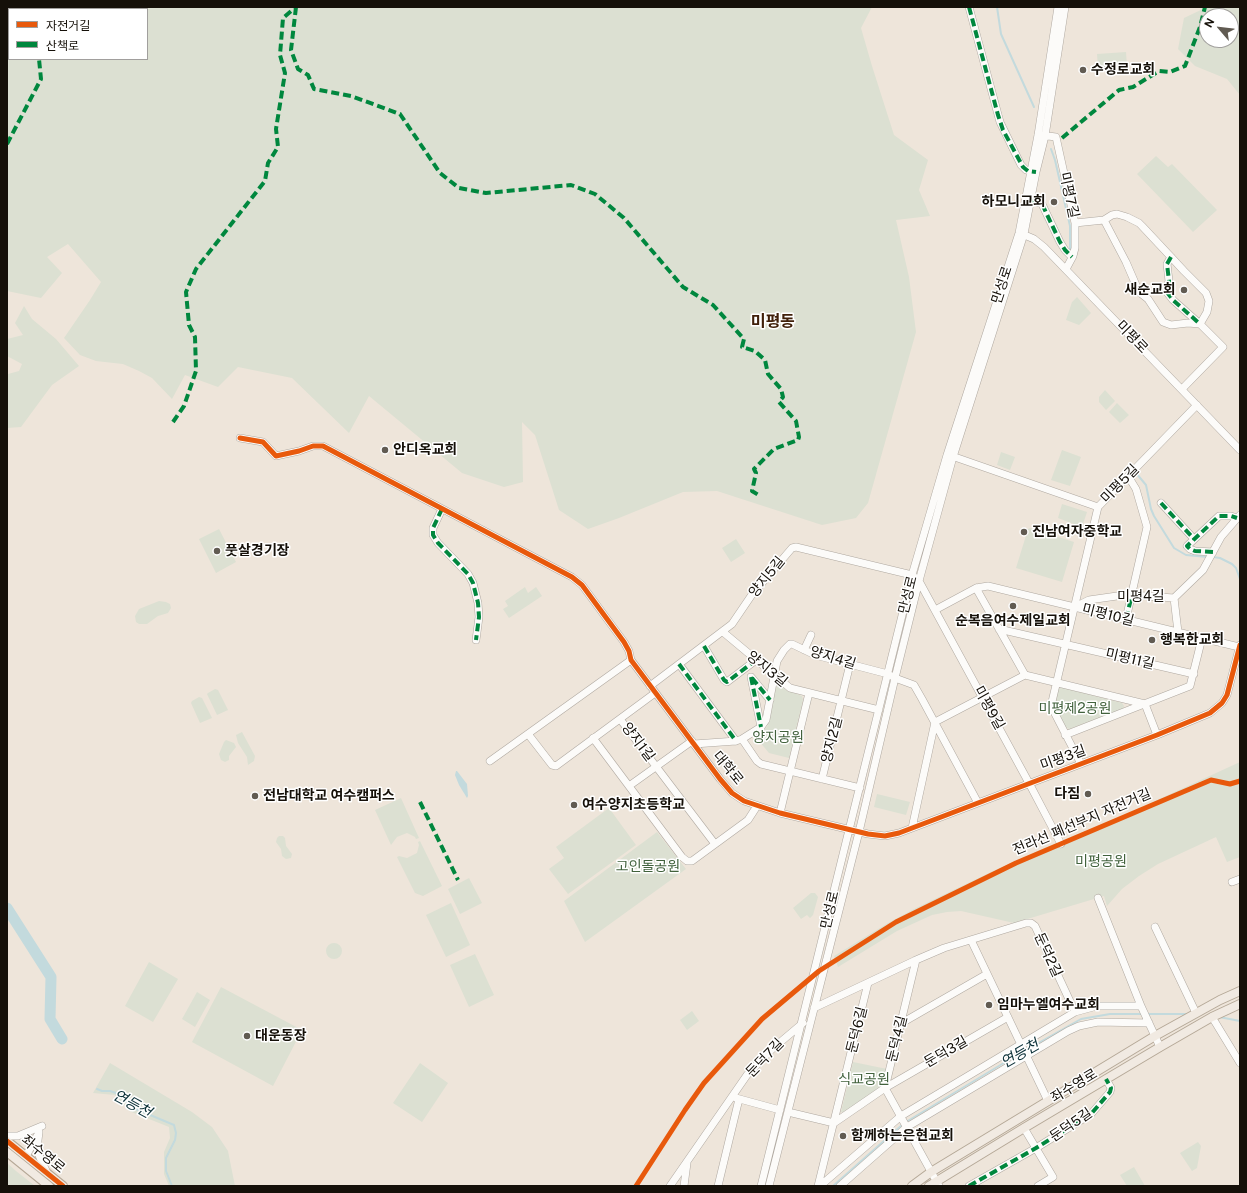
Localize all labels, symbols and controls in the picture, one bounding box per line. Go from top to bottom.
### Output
legend [8,8,148,60]
north arrow [1199,8,1239,48]
text: N [1202,16,1217,29]
text: 자전거길 [46,19,90,33]
text: 산책로 [46,39,79,53]
place label: 수정로교회 [1091,62,1155,78]
marker: 수정로교회 [1078,65,1088,75]
street label: 미평7길 [1056,170,1082,220]
place label: 하모니교회 [982,194,1046,210]
marker: 하모니교회 [1049,197,1059,207]
street label: 만성로 [988,264,1016,306]
place label: 새순교회 [1124,282,1176,298]
marker: 새순교회 [1179,285,1189,295]
district label: 미평동 [751,312,795,332]
street label: 미평로 [1113,317,1151,357]
place label: 안디옥교회 [393,442,457,458]
marker: 안디옥교회 [380,445,390,455]
street label: 미평5길 [1097,461,1143,507]
place label: 진남여자중학교 [1032,524,1122,540]
marker: 진남여자중학교 [1019,527,1029,537]
place label: 풋살경기장 [225,543,289,559]
marker: 풋살경기장 [212,546,222,556]
street label: 양지5길 [745,553,789,601]
street label: 만성로 [895,574,921,616]
street label: 미평4길 [1117,589,1165,605]
street label: 미평10길 [1080,600,1136,630]
marker: 순복음여수제일교회 [1008,601,1018,611]
place label: 순복음여수제일교회 [955,613,1071,629]
place label: 행복한교회 [1160,632,1224,648]
marker: 행복한교회 [1147,635,1157,645]
street label: 양지4길 [808,643,858,673]
street label: 미평11길 [1104,645,1156,673]
street label: 양지3길 [743,648,791,690]
street label: 미평9길 [970,683,1008,733]
park label: 미평제2공원 [1039,701,1111,717]
street label: 양지2길 [818,715,846,765]
street label: 양지1길 [618,719,658,765]
park label: 양지공원 [752,730,804,746]
street label: 미평3길 [1038,742,1088,774]
street label: 대학로 [709,748,747,788]
street label: 전라선 폐선부지 자전거길 [1010,785,1154,859]
place label: 다짐 [1054,786,1080,802]
place label: 전남대학교 여수캠퍼스 [263,788,395,804]
marker: 다짐 [1083,789,1093,799]
marker: 전남대학교 여수캠퍼스 [250,791,260,801]
place label: 여수양지초등학교 [582,797,685,813]
marker: 여수양지초등학교 [569,800,579,810]
park label: 미평공원 [1075,854,1127,870]
park label: 고인돌공원 [616,859,680,875]
street label: 만성로 [817,889,843,931]
street label: 둔덕2길 [1030,930,1066,980]
place label: 임마누엘여수교회 [997,997,1100,1013]
marker: 임마누엘여수교회 [984,1000,994,1010]
street label: 둔덕6길 [843,1005,871,1055]
street label: 둔덕4길 [883,1014,911,1064]
place label: 대운동장 [255,1028,307,1044]
marker: 대운동장 [242,1031,252,1041]
street label: 둔덕3길 [921,1033,971,1071]
street label: 둔덕7길 [743,1035,787,1081]
water label: 연등천 [998,1036,1042,1072]
street label: 좌수영로 [1048,1066,1100,1106]
park label: 식교공원 [838,1072,890,1088]
water label: 연등천 [110,1086,154,1122]
street label: 둔덕5길 [1047,1105,1095,1145]
place label: 함께하는은현교회 [851,1128,954,1144]
street label: 좌수영로 [18,1131,68,1177]
marker: 함께하는은현교회 [838,1131,848,1141]

